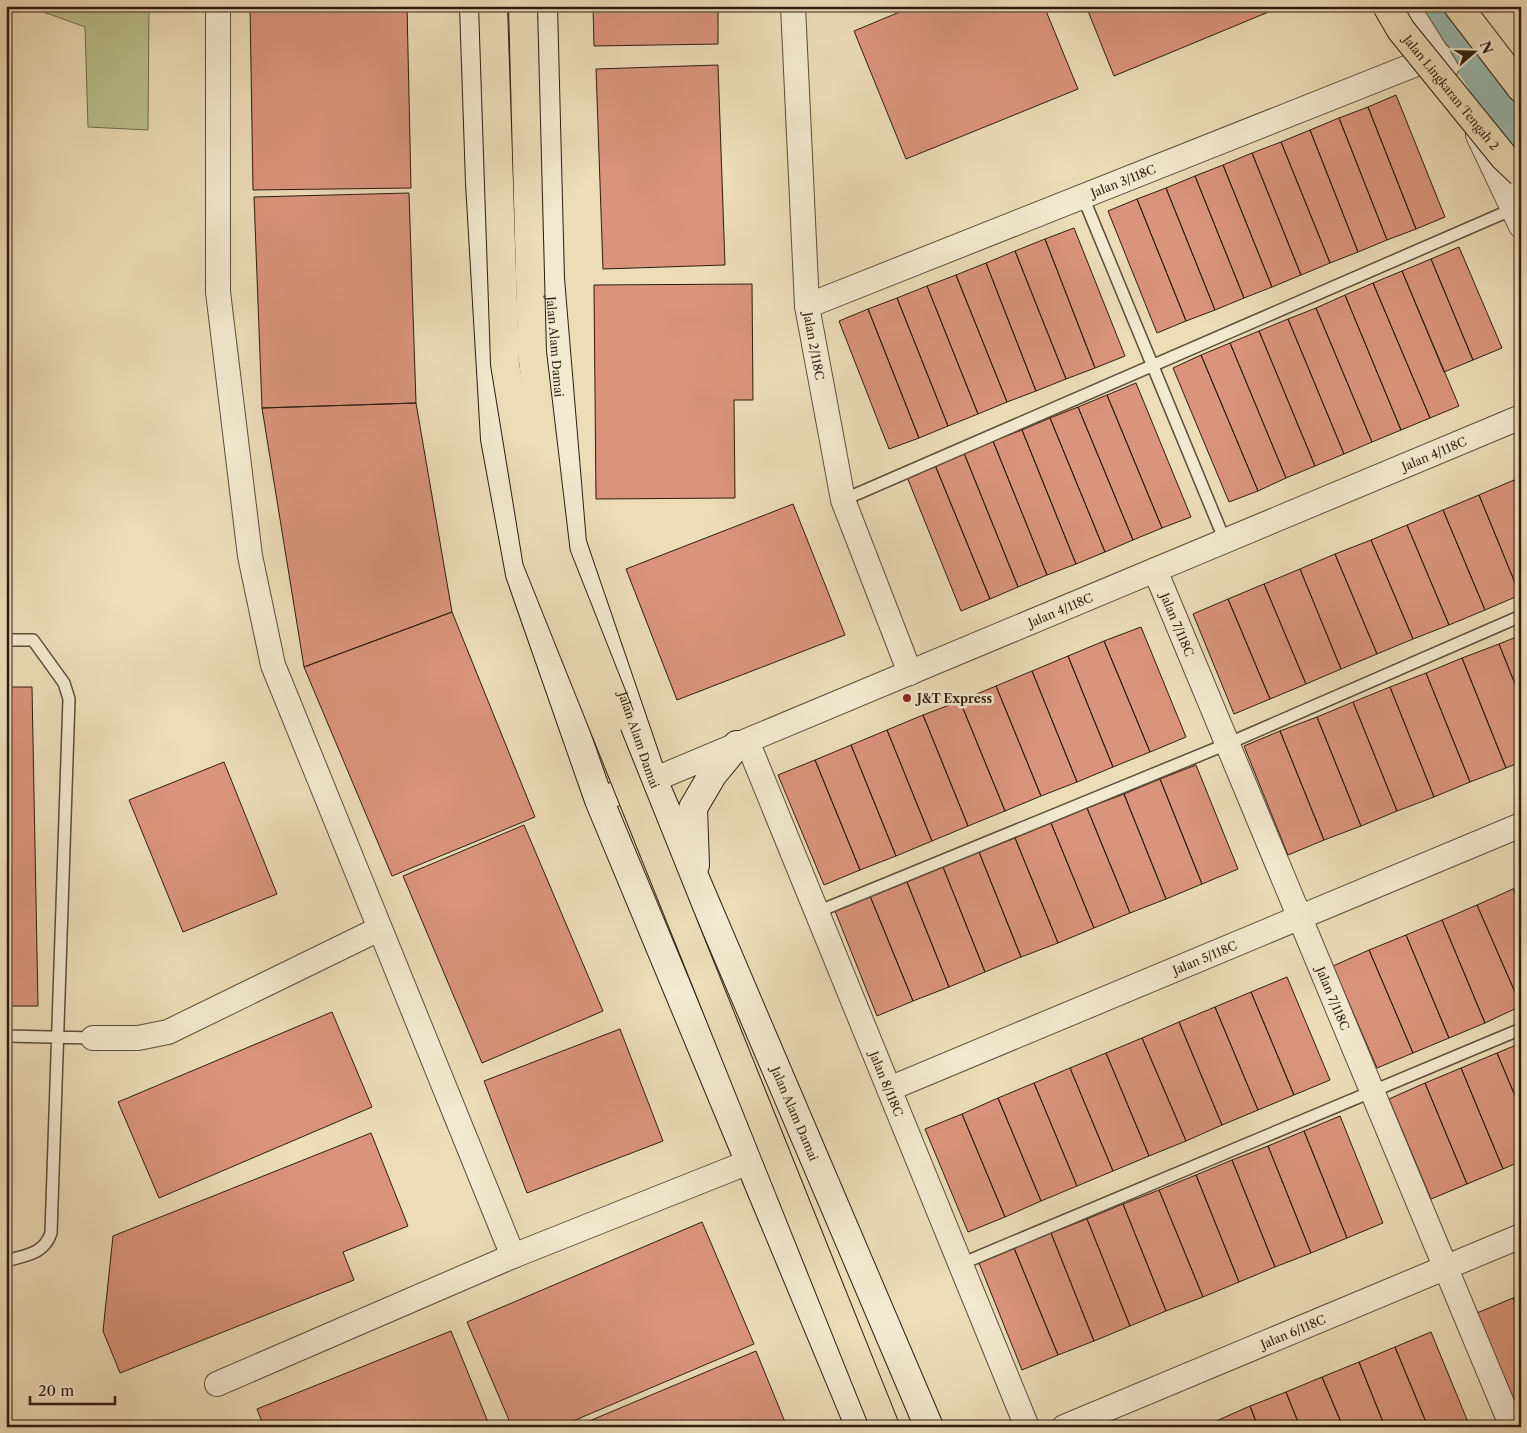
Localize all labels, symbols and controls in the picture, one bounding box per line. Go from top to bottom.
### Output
north arrow [1450,28,1500,78]
street label: Jalan Lingkaran Tengah 2 [1399,30,1503,153]
text: N [1476,39,1497,56]
street label: Jalan 3/118C [1087,161,1158,201]
street label: Jalan Alam Damai [544,294,567,398]
street label: Jalan 2/118C [800,309,828,381]
street label: Jalan 4/118C [1397,433,1469,474]
street label: Jalan 4/118C [1024,589,1095,631]
street label: Jalan 7/118C [1157,589,1198,658]
street label: Jalan Alam Damai [615,688,663,791]
place label: J&T Express [915,691,992,706]
marker: J&T Express [901,692,913,704]
street label: Jalan 5/118C [1168,937,1239,978]
street label: Jalan 7/118C [1313,962,1353,1032]
street label: Jalan 8/118C [866,1047,907,1118]
street label: Jalan Alam Damai [768,1062,822,1163]
street label: Jalan 6/118C [1256,1311,1328,1352]
scale bar [30,1373,115,1405]
text: 20 m [38,1381,74,1400]

